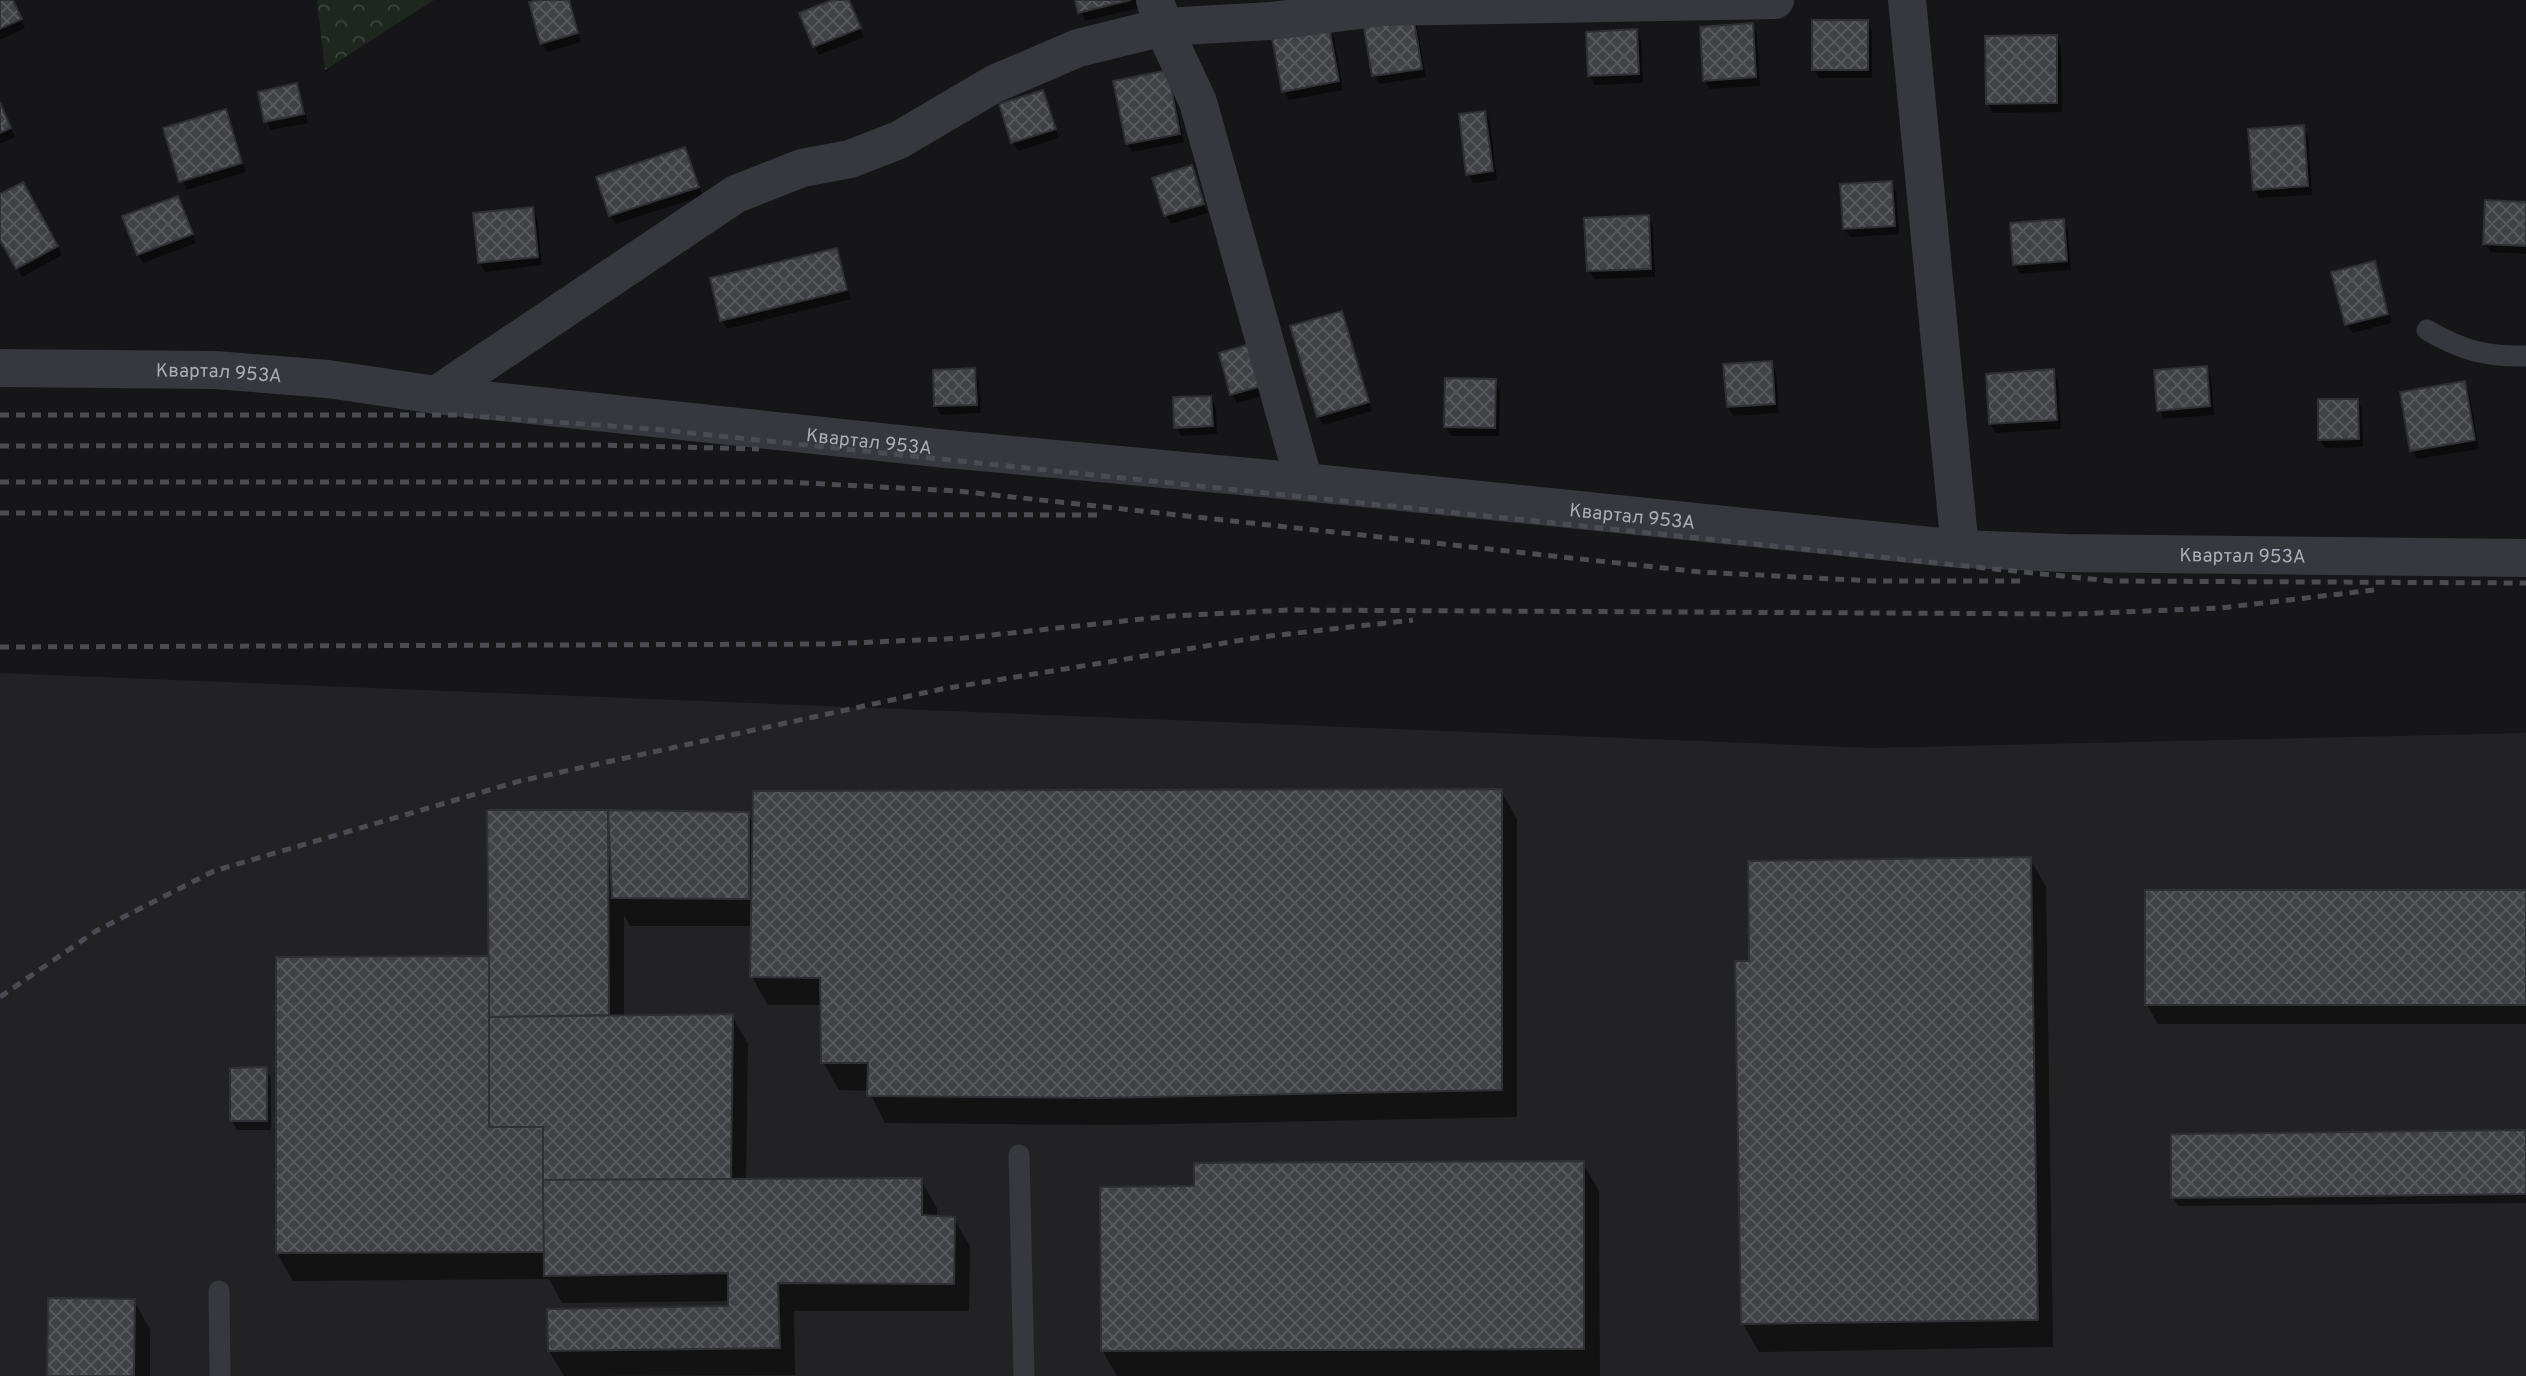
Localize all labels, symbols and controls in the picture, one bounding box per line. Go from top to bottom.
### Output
street label: Квартал 953А [156,359,283,389]
street label: Квартал 953А [805,424,933,461]
street label: Квартал 953А [1568,499,1696,536]
street label: Квартал 953А [2179,544,2306,570]

